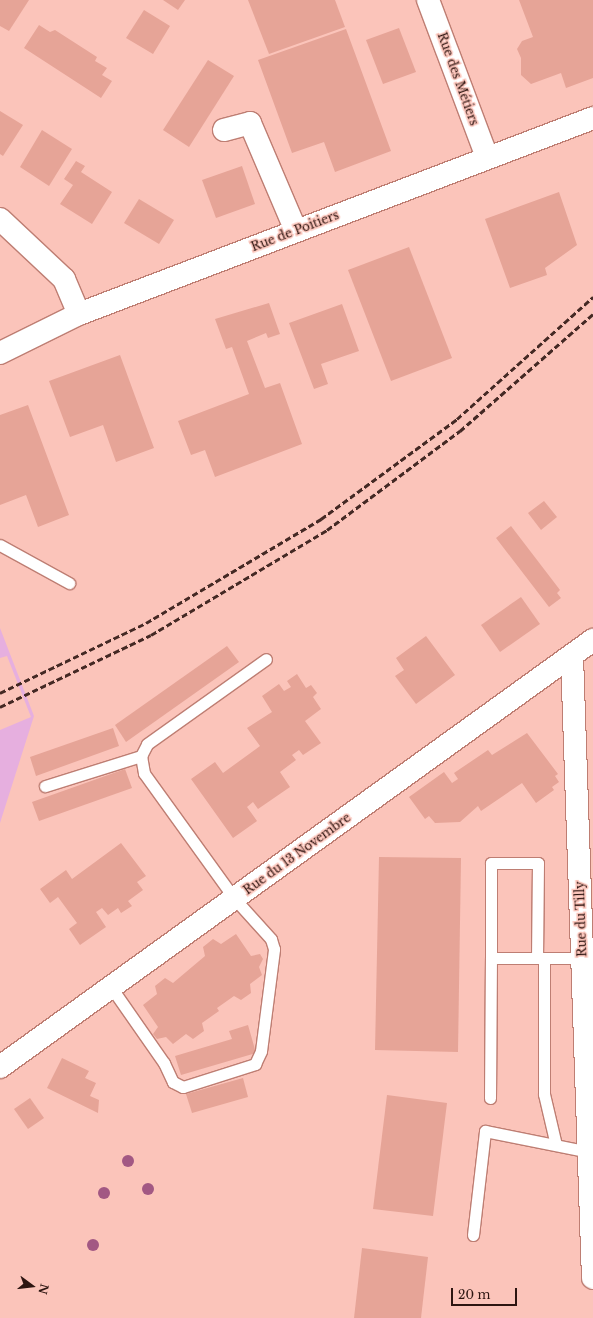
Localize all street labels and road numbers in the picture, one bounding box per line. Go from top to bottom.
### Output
street label: Rue des Métiers [434,30,482,128]
street label: Rue de Poitiers [249,208,341,254]
street label: Rue du 13 Novembre [241,810,353,898]
street label: Rue du Tilly [572,881,590,957]

